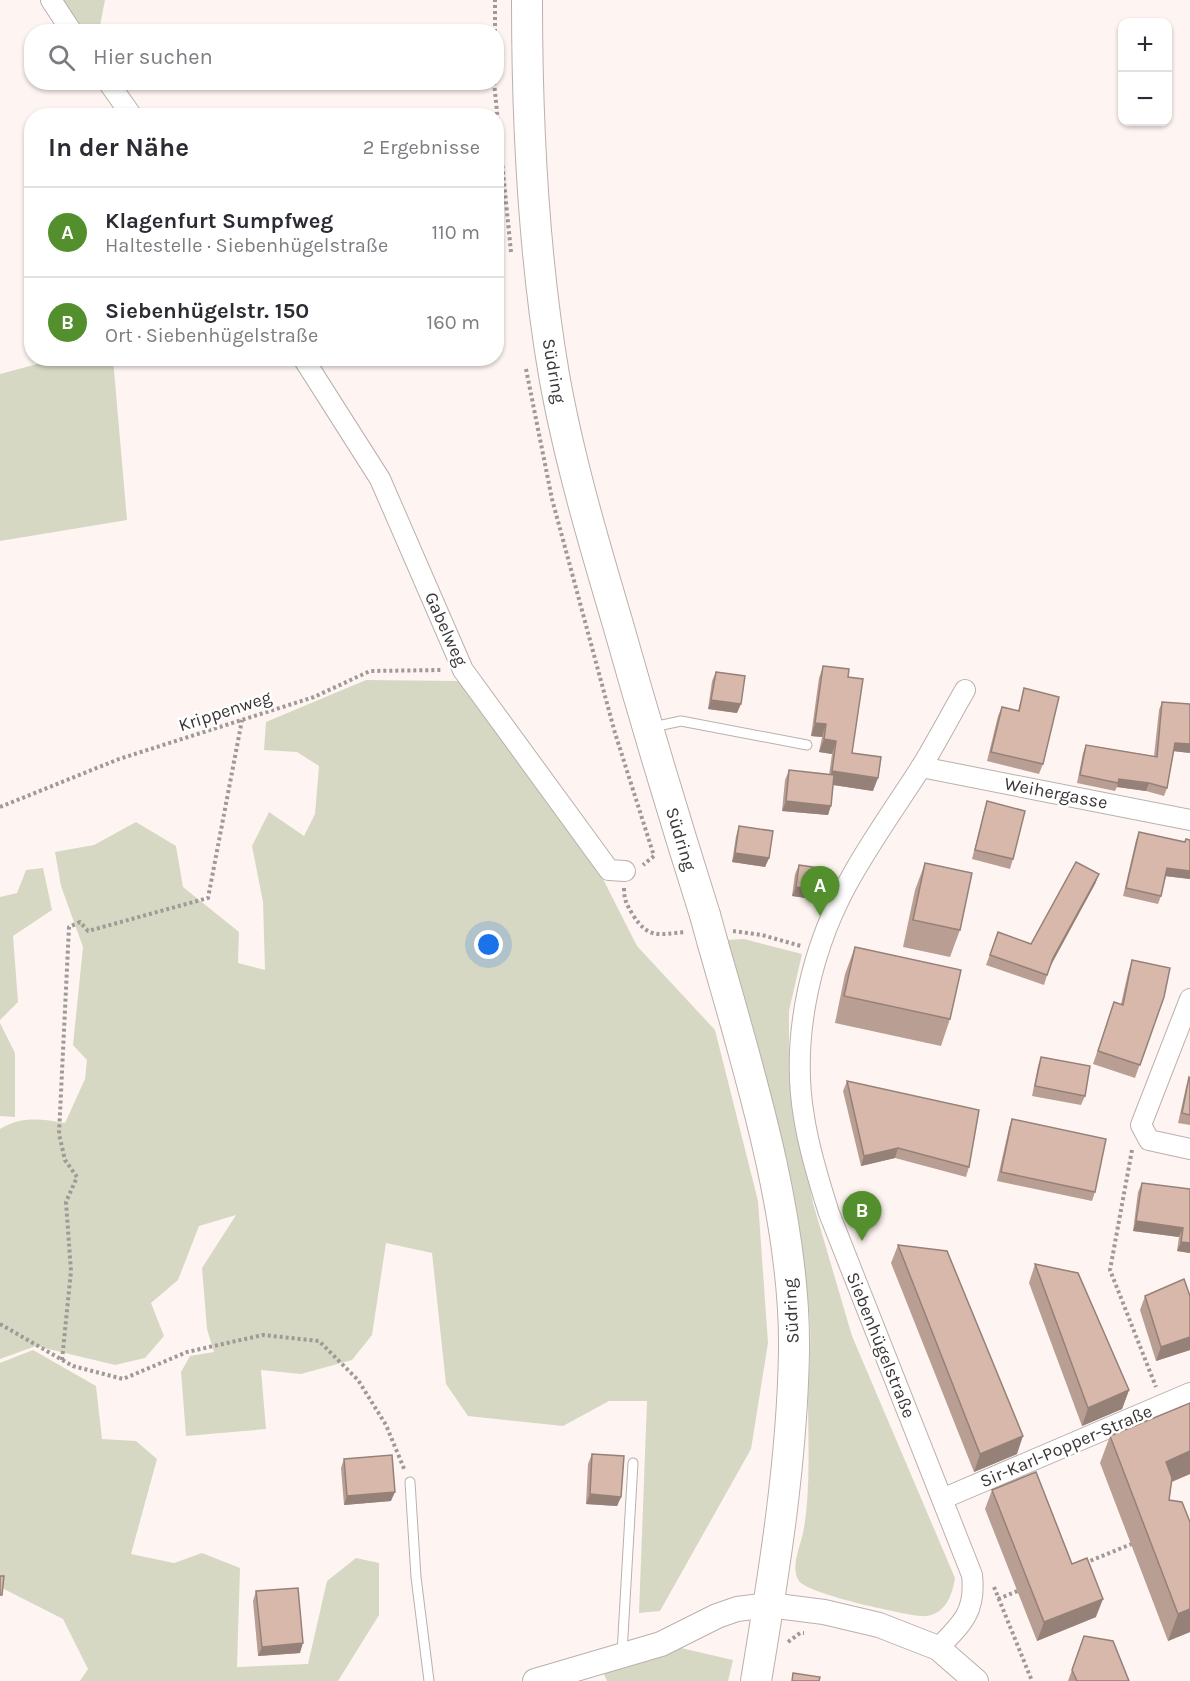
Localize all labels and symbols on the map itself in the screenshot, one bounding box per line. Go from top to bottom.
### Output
street label: Südring [537,337,571,405]
street label: Gabelweg [420,588,472,670]
street label: Krippenweg [176,686,274,736]
street label: Weihergasse [1003,772,1109,814]
street label: Südring [661,805,701,873]
pin: A [800,866,840,916]
your location [474,930,503,959]
pin: B [842,1192,882,1241]
street label: Siebenhügelstraße [842,1269,920,1421]
street label: Südring [778,1278,804,1344]
street label: Sir-Karl-Popper-Straße [977,1400,1155,1492]

